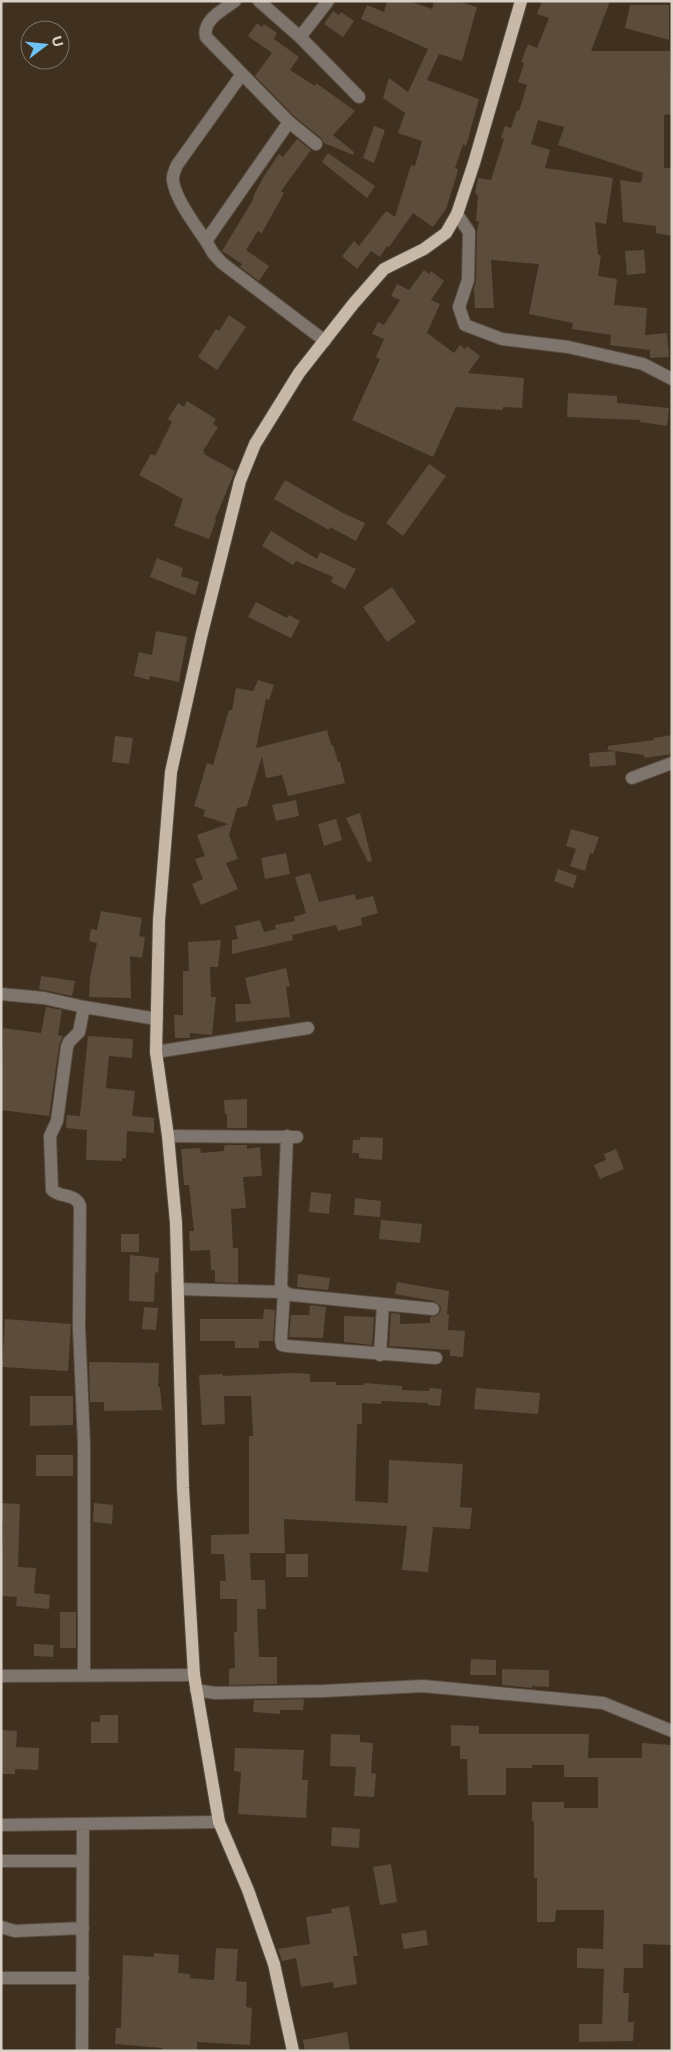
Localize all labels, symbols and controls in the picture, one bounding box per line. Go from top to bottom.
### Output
north arrow [20,20,70,70]
text: U [47,34,68,49]

